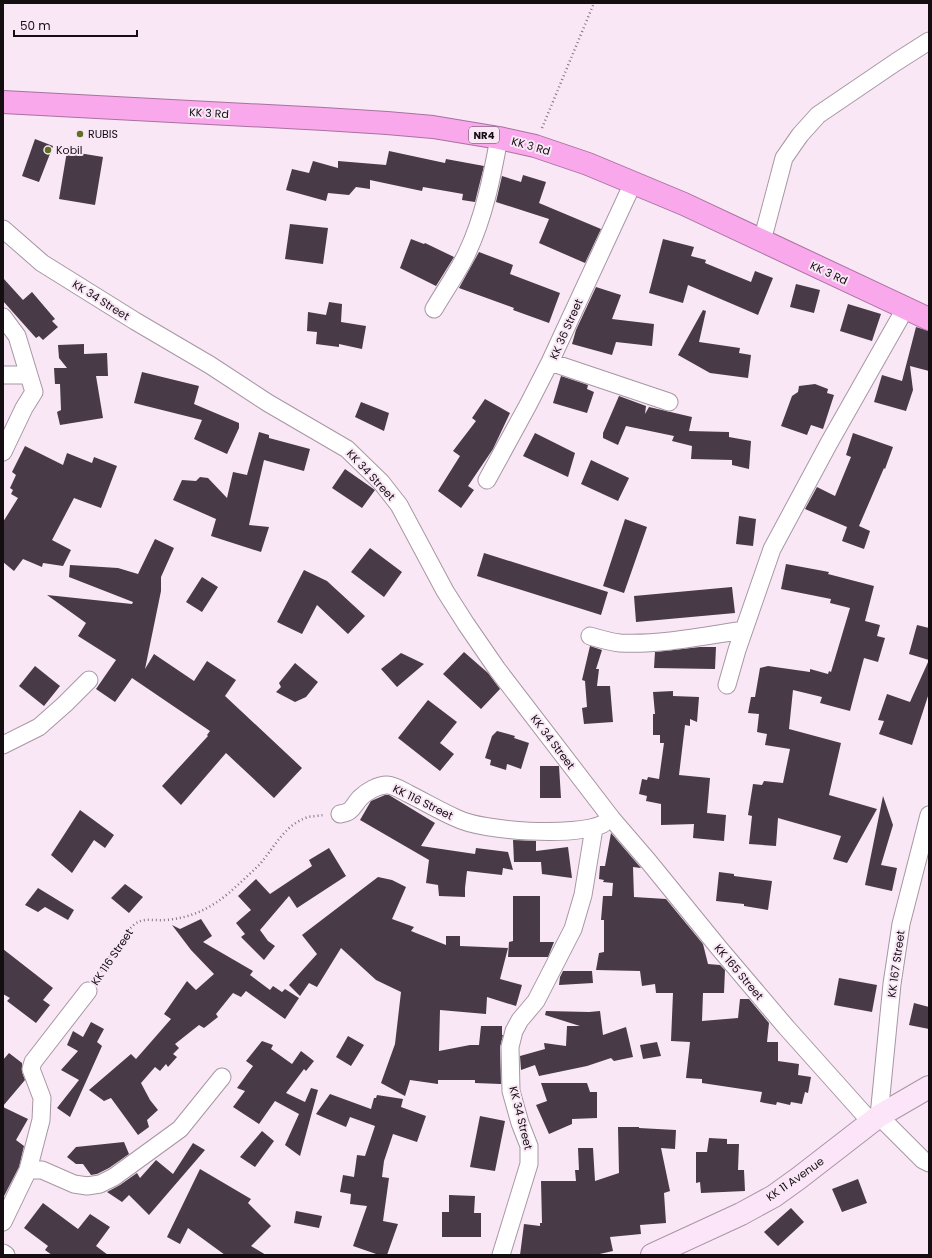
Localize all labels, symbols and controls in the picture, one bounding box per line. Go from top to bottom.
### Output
scale bar [14,12,137,38]
text: 50 m [20,17,51,34]
street label: KK 3 Rd [189,104,229,122]
place label: RUBIS [88,126,118,142]
road number: NR4 [469,127,499,143]
marker: RUBIS [75,129,85,139]
street label: KK 3 Rd [510,133,552,159]
place label: Kobil [56,142,82,158]
marker: Kobil [43,145,53,155]
street label: KK 3 Rd [808,257,850,289]
street label: KK 34 Street [69,276,133,324]
street label: KK 36 Street [546,296,586,362]
street label: KK 34 Street [343,446,399,504]
street label: KK 34 Street [527,711,579,773]
street label: KK 116 Street [390,780,456,824]
street label: KK 116 Street [87,925,137,989]
street label: KK 167 Street [883,929,909,999]
street label: KK 165 Street [711,941,767,1003]
street label: KK 34 Street [505,1085,537,1151]
street label: KK 11 Avenue [763,1153,827,1205]

